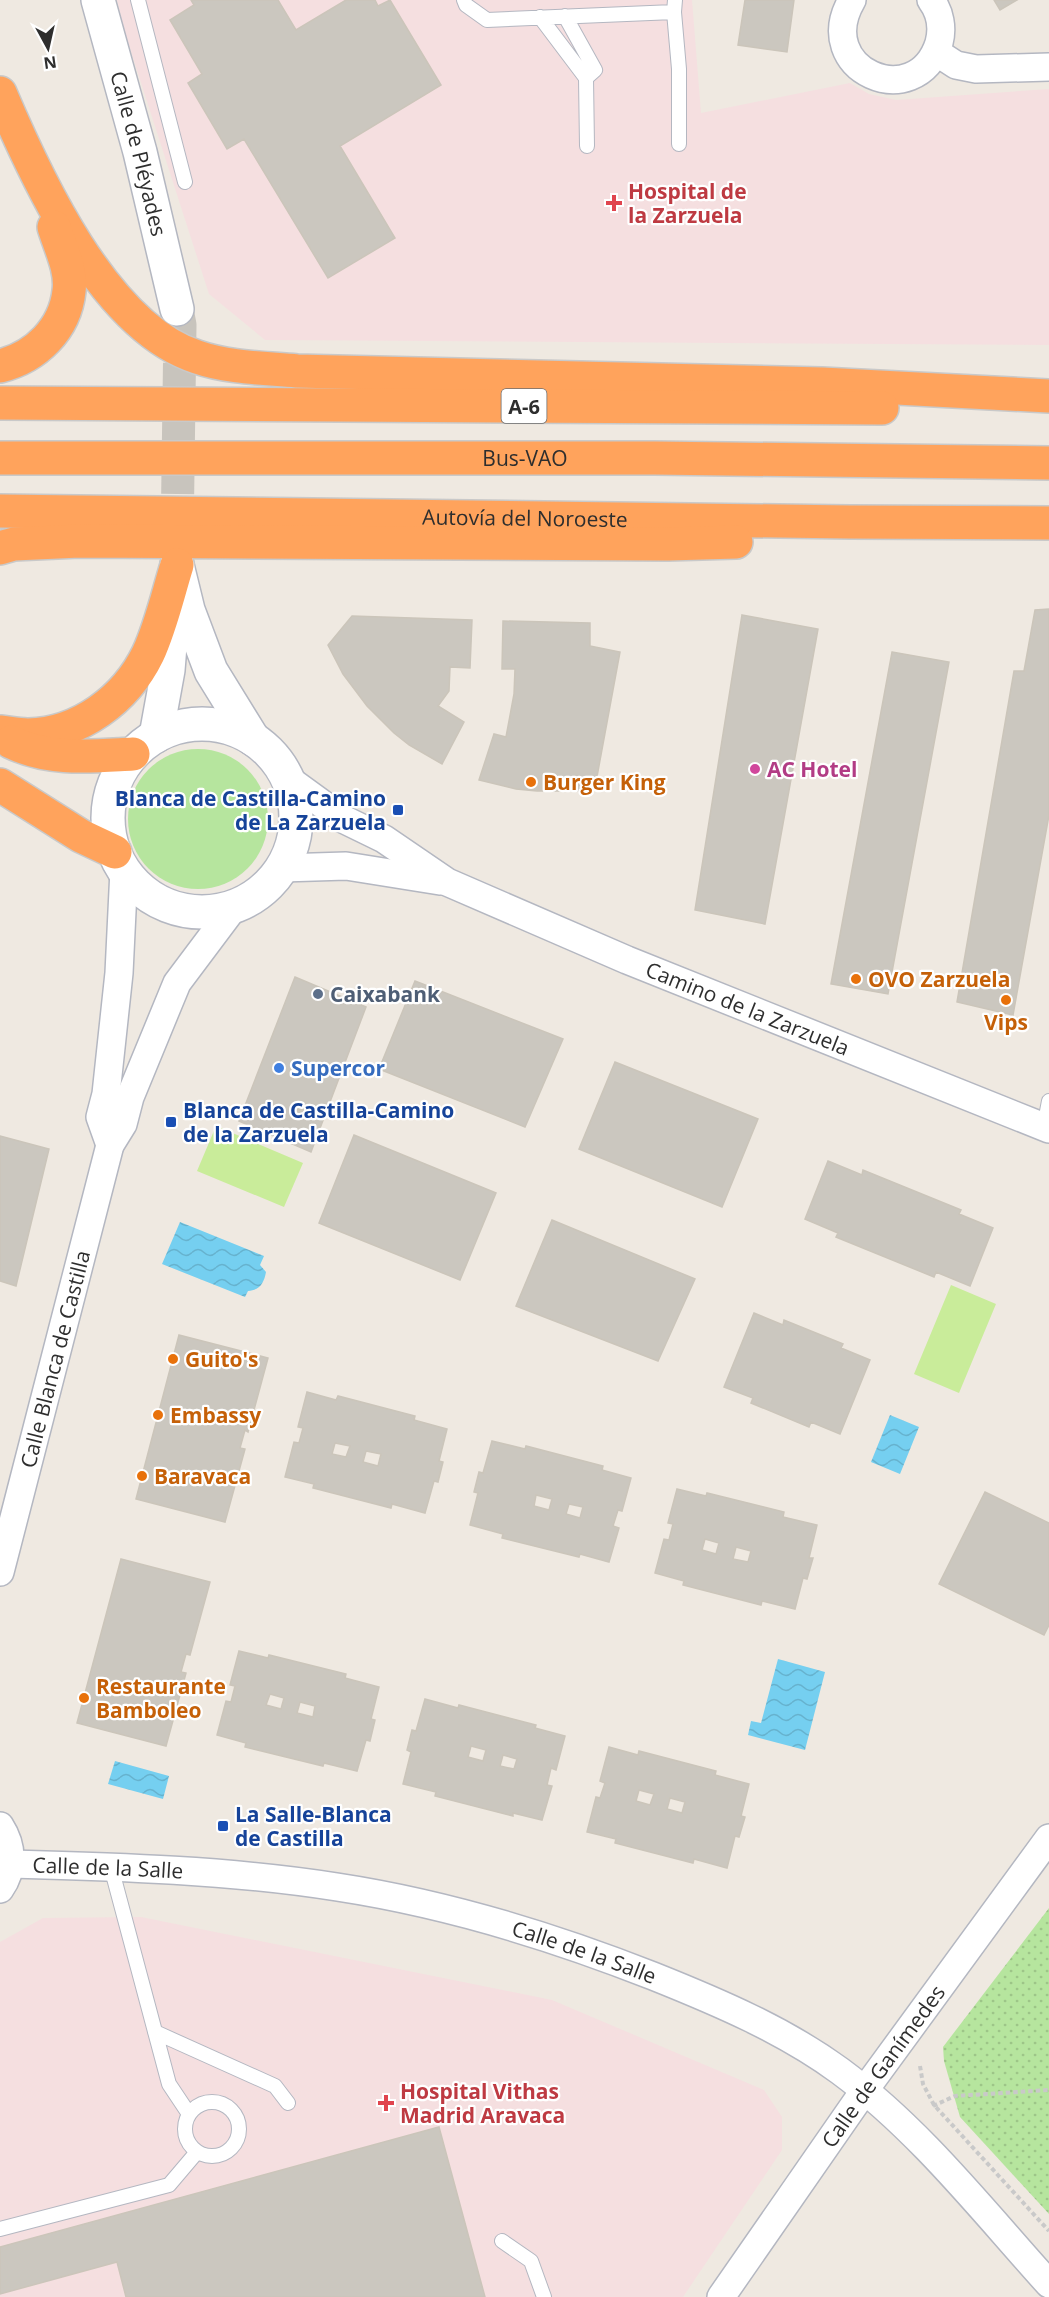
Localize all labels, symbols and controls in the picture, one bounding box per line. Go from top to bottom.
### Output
north arrow [18,18,78,78]
text: N [42,51,58,75]
street label: Calle de Pléyades [104,68,173,239]
place label: Hospital de la Zarzuela [628,177,747,229]
marker: Hospital de la Zarzuela [605,194,623,212]
road number: A-6 [502,389,546,423]
street label: Bus-VAO [482,444,568,472]
street label: Autovía del Noroeste [422,502,628,533]
place label: AC Hotel [767,755,857,783]
marker: AC Hotel [748,762,762,776]
place label: Burger King [543,768,666,796]
marker: Burger King [524,775,538,789]
place label: Blanca de Castilla-Camino de La Zarzuela [115,784,386,836]
marker: Blanca de Castilla-Camino de La Zarzuela [391,803,405,817]
street label: Camino de la Zarzuela [642,955,854,1062]
place label: OVO Zarzuela [868,965,1010,993]
marker: OVO Zarzuela [849,972,863,986]
place label: Caixabank [330,980,441,1008]
marker: Caixabank [311,987,325,1001]
marker: Vips [999,993,1013,1007]
place label: Vips [984,1008,1028,1036]
place label: Supercor [291,1054,385,1082]
marker: Supercor [272,1061,286,1075]
place label: Blanca de Castilla-Camino de la Zarzuela [183,1096,454,1148]
marker: Blanca de Castilla-Camino de la Zarzuela [164,1115,178,1129]
street label: Calle Blanca de Castilla [13,1247,96,1471]
place label: Guito's [185,1345,259,1373]
marker: Guito's [166,1352,180,1366]
place label: Embassy [170,1401,261,1429]
marker: Embassy [151,1408,165,1422]
place label: Baravaca [154,1462,251,1490]
marker: Baravaca [135,1469,149,1483]
place label: Restaurante Bamboleo [96,1672,226,1724]
marker: Restaurante Bamboleo [77,1691,91,1705]
place label: La Salle-Blanca de Castilla [235,1800,392,1852]
marker: La Salle-Blanca de Castilla [216,1819,230,1833]
street label: Calle de la Salle [32,1851,184,1885]
street label: Calle de la Salle [509,1914,660,1990]
street label: Calle de Ganímedes [815,1979,951,2153]
place label: Hospital Vithas Madrid Aravaca [400,2077,565,2129]
marker: Hospital Vithas Madrid Aravaca [377,2094,395,2112]

